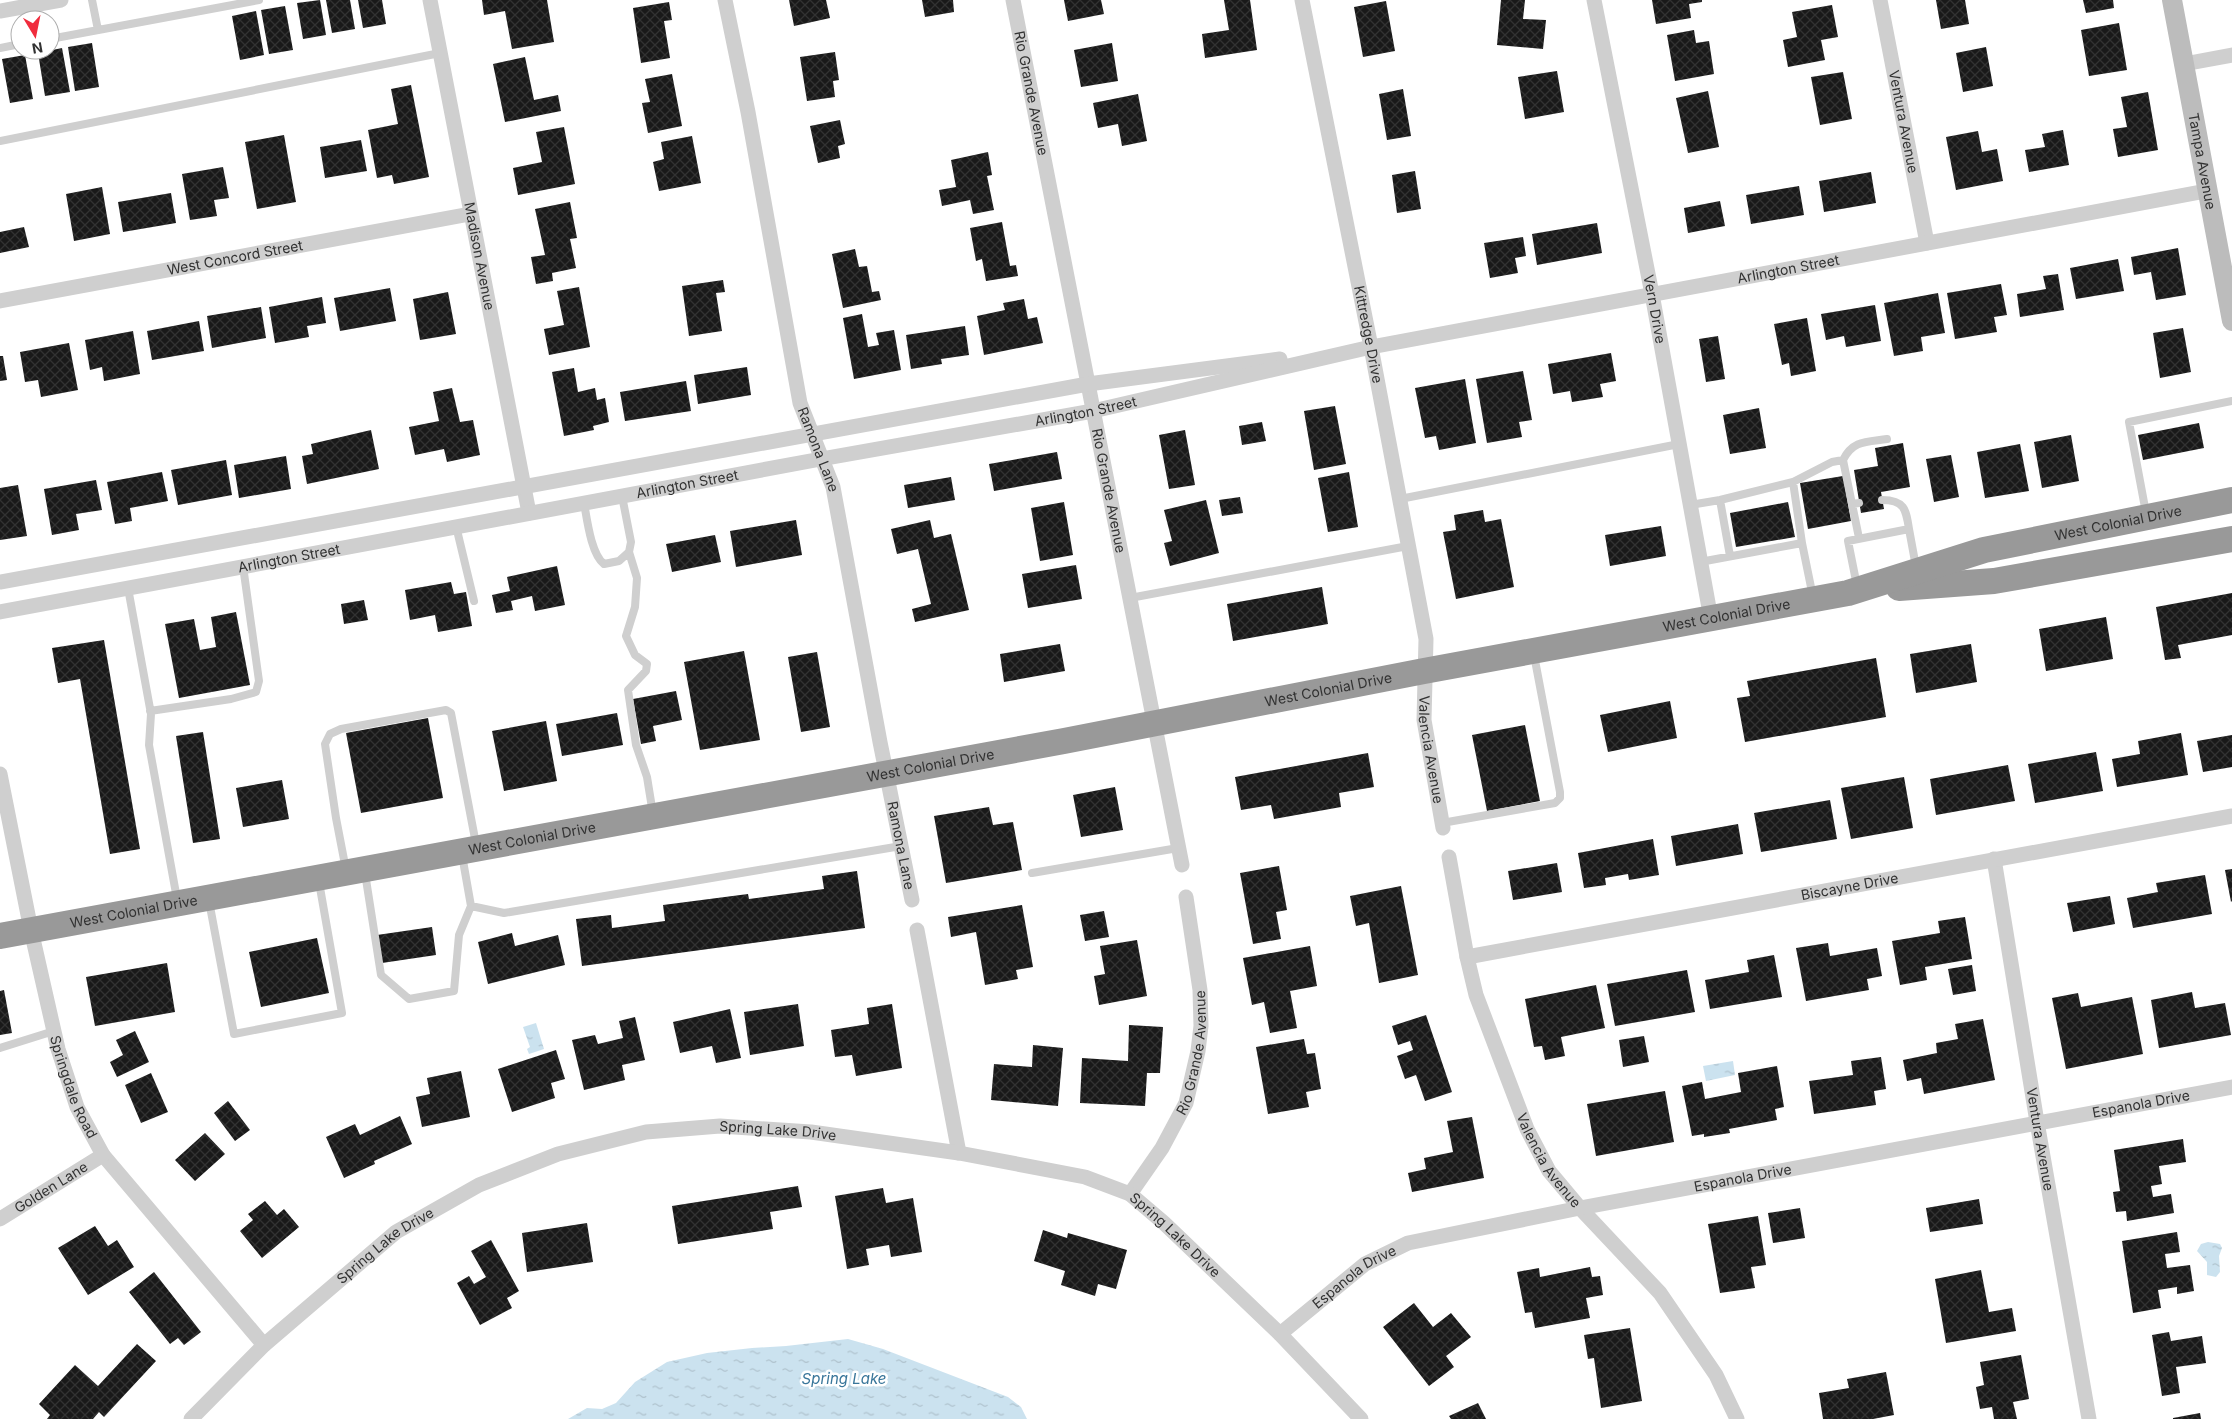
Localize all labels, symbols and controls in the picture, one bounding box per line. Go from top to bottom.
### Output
north arrow [10,10,60,60]
street label: Rio Grande Avenue [1011,29,1052,157]
text: N [31,39,44,58]
street label: Ventura Avenue [1886,69,1922,175]
street label: Tampa Avenue [2185,111,2220,211]
street label: Madison Avenue [461,201,499,312]
street label: West Concord Street [166,236,305,278]
street label: Arlington Street [1736,251,1841,286]
street label: Vern Drive [1640,273,1670,345]
street label: Kittredge Drive [1351,284,1387,385]
street label: Arlington Street [1033,392,1138,429]
street label: Ramona Lane [794,404,843,493]
street label: Rio Grande Avenue [1089,427,1130,554]
street label: Arlington Street [635,466,740,501]
street label: West Colonial Drive [2053,501,2183,544]
street label: Arlington Street [237,540,342,575]
street label: West Colonial Drive [1661,595,1791,635]
street label: West Colonial Drive [1263,668,1393,710]
street label: Valencia Avenue [1416,695,1448,805]
street label: West Colonial Drive [865,745,996,785]
street label: Ramona Lane [884,800,919,891]
street label: West Colonial Drive [467,818,597,858]
street label: Biscayne Drive [1799,869,1900,903]
street label: West Colonial Drive [69,891,199,931]
street label: Rio Grande Avenue [1172,990,1209,1118]
street label: Springdale Road [47,1034,101,1141]
street label: Ventura Avenue [2023,1086,2058,1192]
street label: Espanola Drive [2091,1086,2191,1121]
street label: Valencia Avenue [1514,1110,1585,1211]
street label: Spring Lake Drive [719,1117,838,1144]
street label: Golden Lane [11,1158,91,1216]
street label: Espanola Drive [1692,1160,1793,1195]
street label: Spring Lake Drive [1127,1189,1224,1281]
street label: Spring Lake Drive [333,1203,436,1287]
street label: Espanola Drive [1309,1241,1399,1312]
water label: Spring Lake [802,1369,886,1388]

